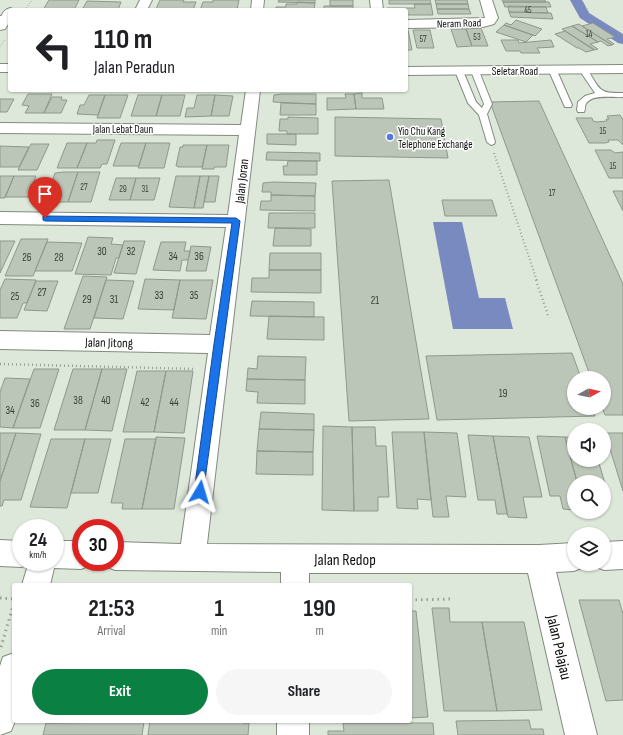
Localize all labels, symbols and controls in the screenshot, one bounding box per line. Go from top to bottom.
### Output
house number: 45 [524,5,532,16]
street label: Neram Road [437,16,482,31]
text: 110 m [94,23,152,56]
icon: left [28,24,80,76]
house number: 14 [586,29,593,40]
house number: 53 [473,32,481,43]
house number: 57 [419,34,427,45]
text: Jalan Peradun [94,57,175,78]
street label: Seletar Road [492,65,539,78]
street label: Jalan Lebat Daun [92,123,153,136]
place label: Yio Chu Kang Telephone Exchange [398,125,473,151]
house number: 15 [600,126,607,137]
marker: Yio Chu Kang Telephone Exchange [385,132,395,142]
street label: Jalan Joran [232,158,252,205]
house number: 15 [610,161,617,172]
pin [28,177,62,218]
house number: 27 [80,182,88,193]
icon: arrive [34,183,56,205]
house number: 29 [119,184,127,195]
house number: 31 [142,184,149,195]
house number: 17 [549,188,556,199]
house number: 30 [97,245,107,258]
house number: 32 [126,245,136,258]
house number: 34 [168,250,178,263]
house number: 36 [194,250,204,263]
house number: 26 [22,251,32,264]
house number: 28 [54,251,64,264]
house number: 27 [38,286,47,299]
house number: 33 [154,289,164,302]
house number: 35 [189,289,199,302]
house number: 25 [11,290,19,303]
house number: 29 [82,293,92,306]
house number: 31 [110,293,118,306]
house number: 21 [371,294,379,307]
street label: Jalan Jitong [84,335,133,351]
north arrow [567,371,611,415]
map controls [567,371,611,571]
house number: 19 [499,387,507,400]
house number: 38 [73,394,83,407]
house number: 40 [101,394,111,407]
house number: 42 [140,396,150,409]
house number: 44 [169,396,179,409]
house number: 36 [30,397,40,410]
house number: 34 [5,404,15,417]
button: sound [567,423,611,467]
position arrow [179,471,221,513]
button: search [567,475,611,519]
speed limit sign: 30 [72,519,124,571]
button: layers [567,527,611,571]
text: 24 [29,528,47,552]
text: km/h [29,549,47,561]
street label: Jalan Redop [313,551,376,570]
text: 21:53 [88,594,135,623]
text: 1 [214,594,224,623]
text: 190 [304,594,336,623]
street label: Jalan Pelajau [542,612,575,682]
text: Arrival [98,623,125,639]
text: min [211,623,227,639]
text: m [315,623,324,639]
button: Exit [32,669,208,715]
button: Share [216,669,392,715]

